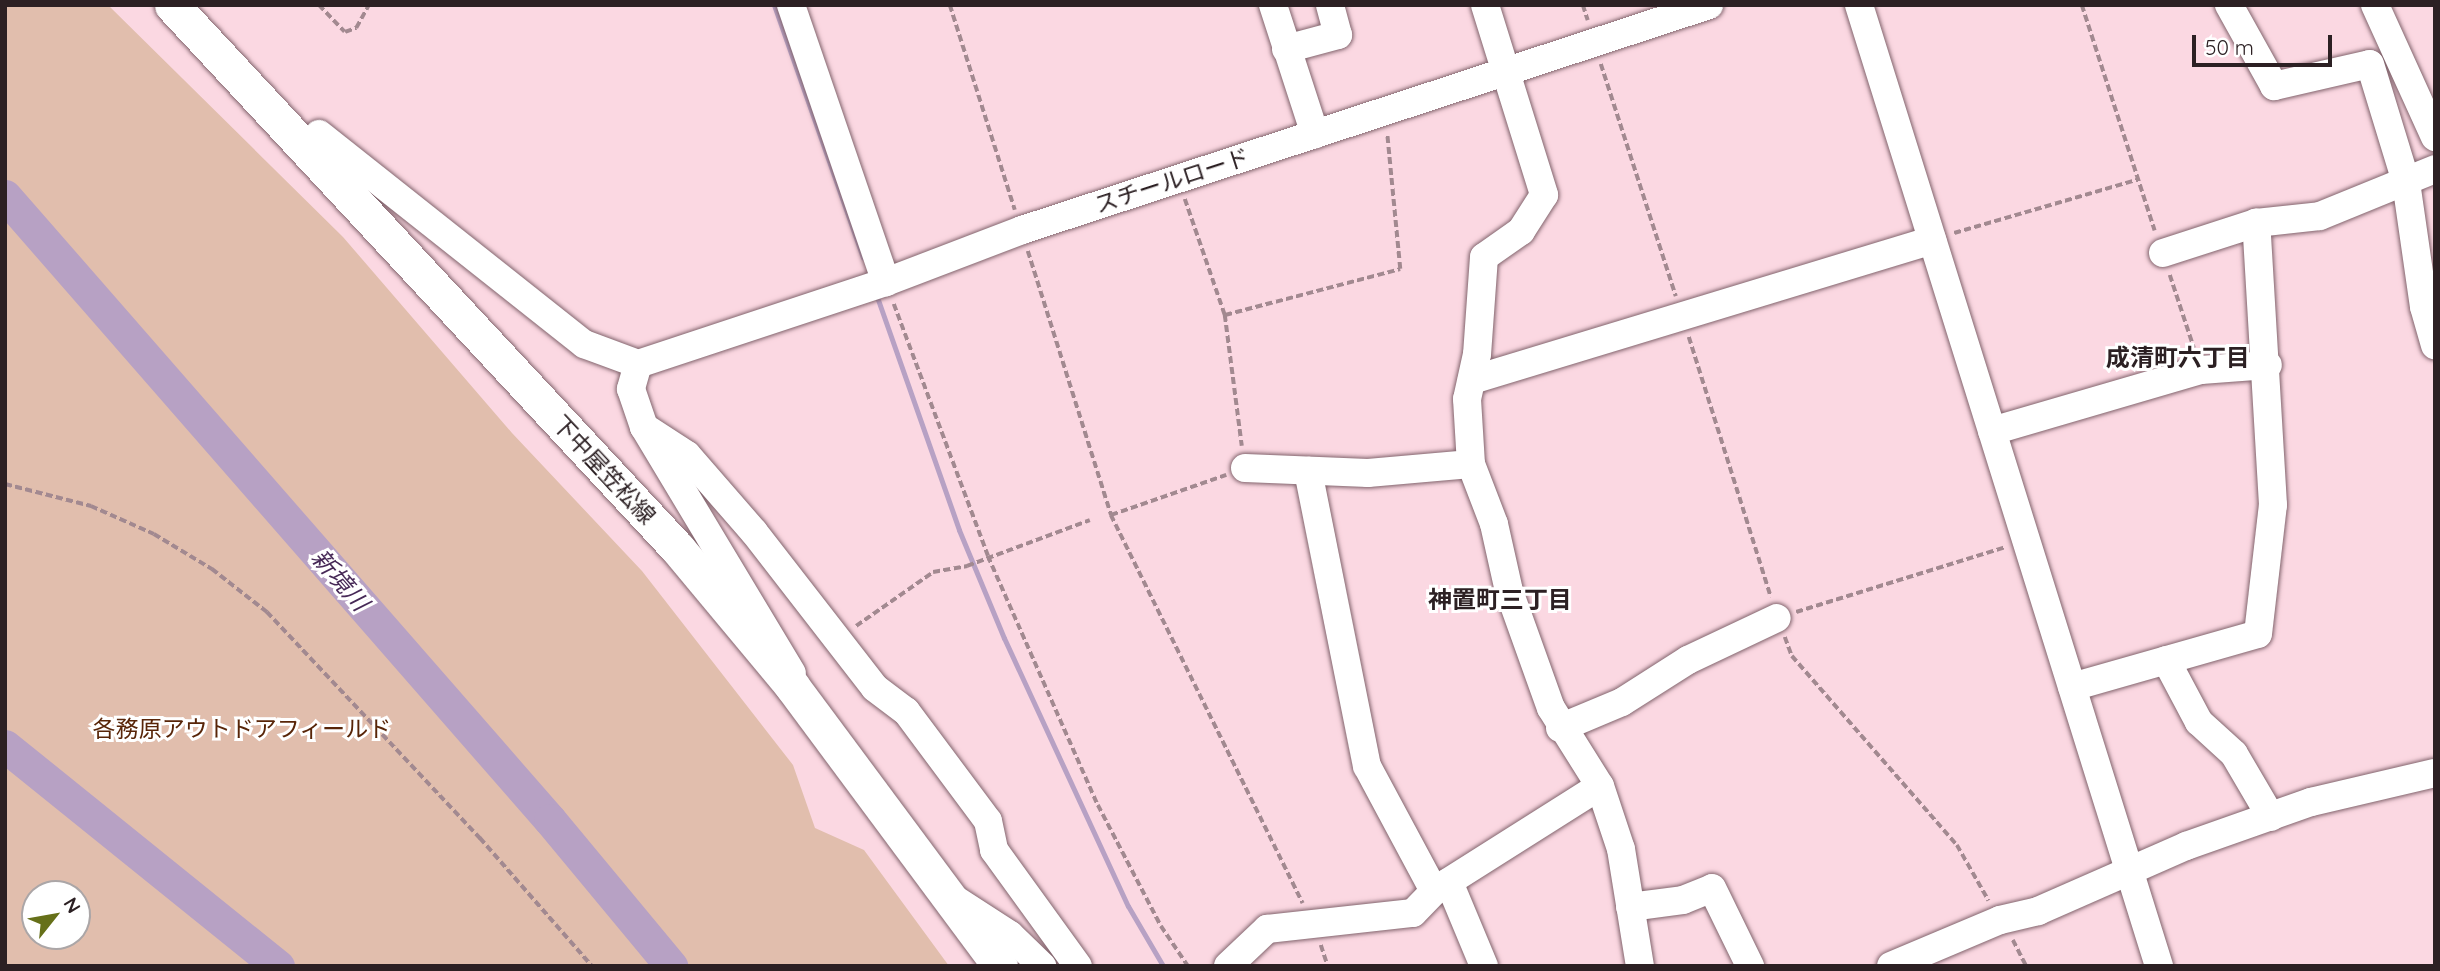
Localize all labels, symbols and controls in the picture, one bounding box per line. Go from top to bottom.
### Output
scale bar [2195,21,2335,65]
text: 50 m [2205,34,2254,60]
street label: スチールロード [1091,143,1253,219]
district label: 成清町六丁目 [2106,344,2250,372]
street label: 下中屋笠松線 [547,410,661,530]
water label: 新境川 [306,543,374,617]
district label: 神置町三丁目 [1428,586,1572,614]
park label: 各務原アウトドアフィールド [93,715,391,743]
north arrow [21,880,91,950]
text: N [58,893,86,917]

